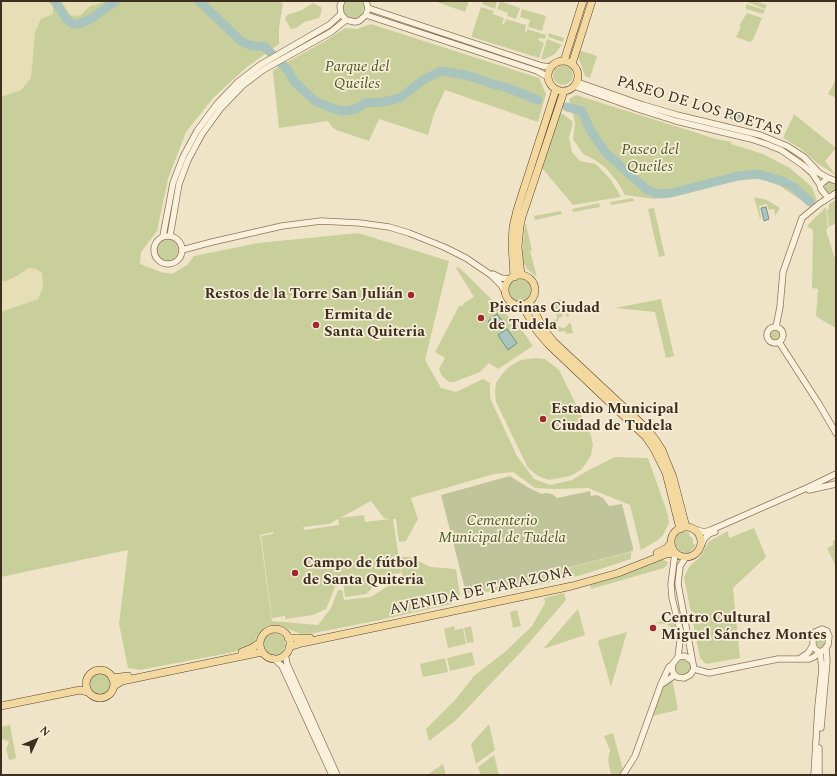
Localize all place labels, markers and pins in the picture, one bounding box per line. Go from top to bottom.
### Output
place label: Restos de la Torre San Julián [204,286,403,304]
marker: Restos de la Torre San Julián [406,290,416,300]
place label: Piscinas Ciudad de Tudela [489,300,600,335]
place label: Ermita de Santa Quiteria [324,307,425,342]
marker: Piscinas Ciudad de Tudela [476,313,486,323]
marker: Ermita de Santa Quiteria [311,320,321,330]
place label: Estadio Municipal Ciudad de Tudela [551,401,679,436]
marker: Estadio Municipal Ciudad de Tudela [538,414,548,424]
place label: Campo de fútbol de Santa Quiteria [303,555,424,590]
marker: Campo de fútbol de Santa Quiteria [290,568,300,578]
place label: Centro Cultural Miguel Sánchez Montes [661,610,827,645]
marker: Centro Cultural Miguel Sánchez Montes [648,623,658,633]

